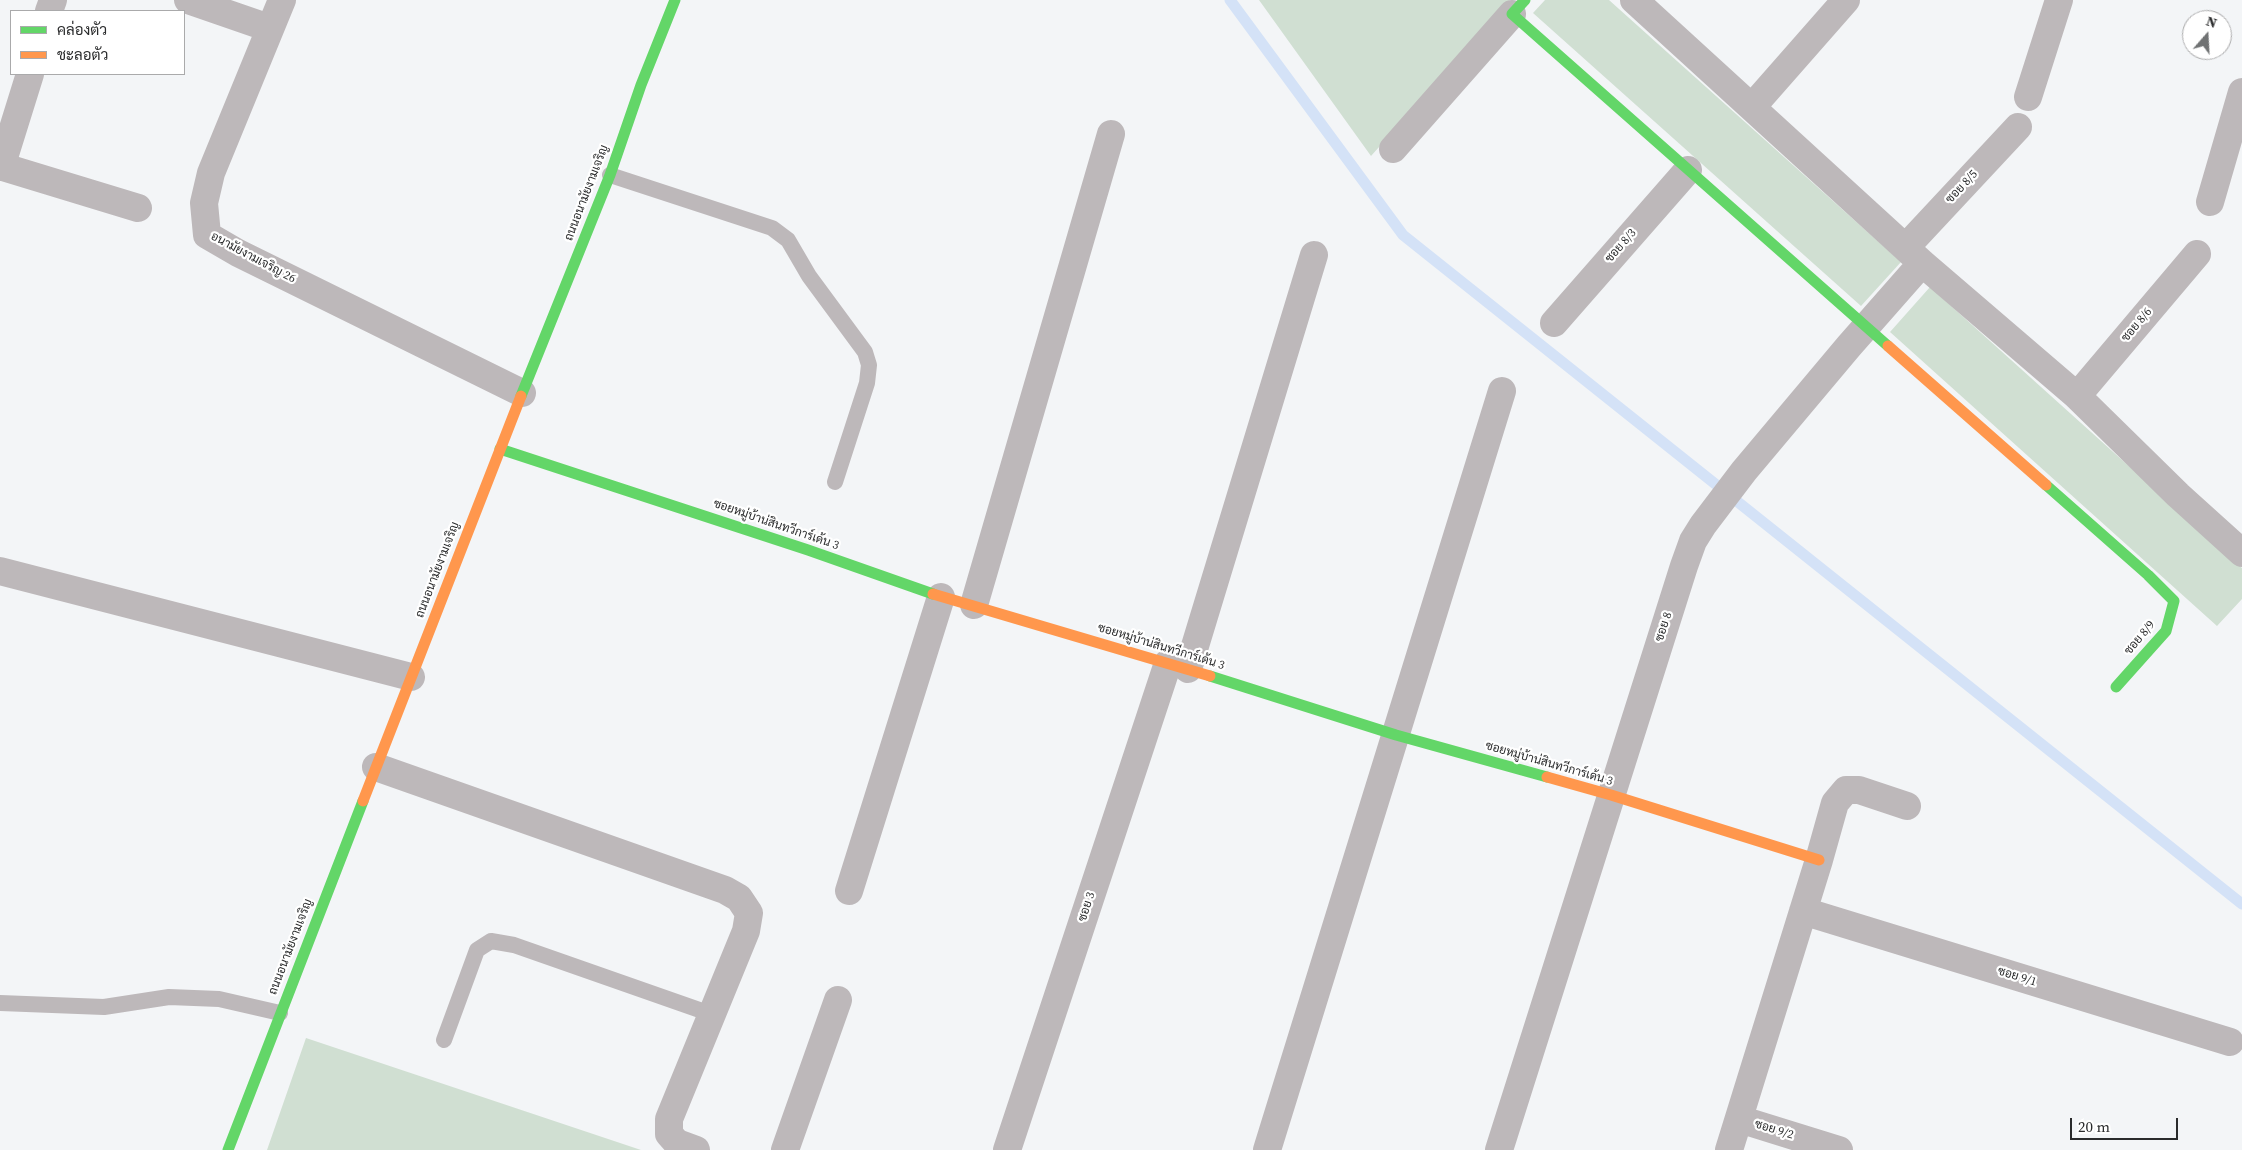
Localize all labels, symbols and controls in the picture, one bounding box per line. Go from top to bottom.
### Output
legend [10,10,185,75]
north arrow [2182,10,2232,60]
text: N [2203,11,2220,33]
text: คล่องตัว [57,19,107,40]
text: ชะลอตัว [57,44,108,65]
street label: ถนนอนามัยงามเจริญ [562,143,612,243]
street label: ซอย 8/5 [1943,167,1981,207]
street label: ซอย 8/3 [1602,226,1640,266]
street label: อนามัยงามเจริญ 26 [208,229,298,287]
street label: ซอย 8/6 [2119,305,2155,345]
street label: ซอยหมู่บ้าน่สินทวีการ์เด้น 3 [711,497,841,553]
street label: ถนนอนามัยงามเจริญ [413,520,463,620]
street label: ซอย 8 [1653,610,1675,644]
street label: ซอย 8/9 [2122,618,2158,658]
street label: ซอยหมู่บ้าน่สินทวีการ์เด้น 3 [1096,621,1226,673]
street label: ซอยหมู่บ้าน่สินทวีการ์เด้น 3 [1484,739,1614,789]
street label: ซอย 3 [1076,890,1098,924]
street label: ถนนอนามัยงามเจริญ [266,897,316,997]
street label: ซอย 9/1 [1996,964,2038,990]
scale bar [2072,1108,2180,1140]
text: 20 m [2078,1116,2110,1137]
street label: ซอย 9/2 [1753,1117,1795,1143]

